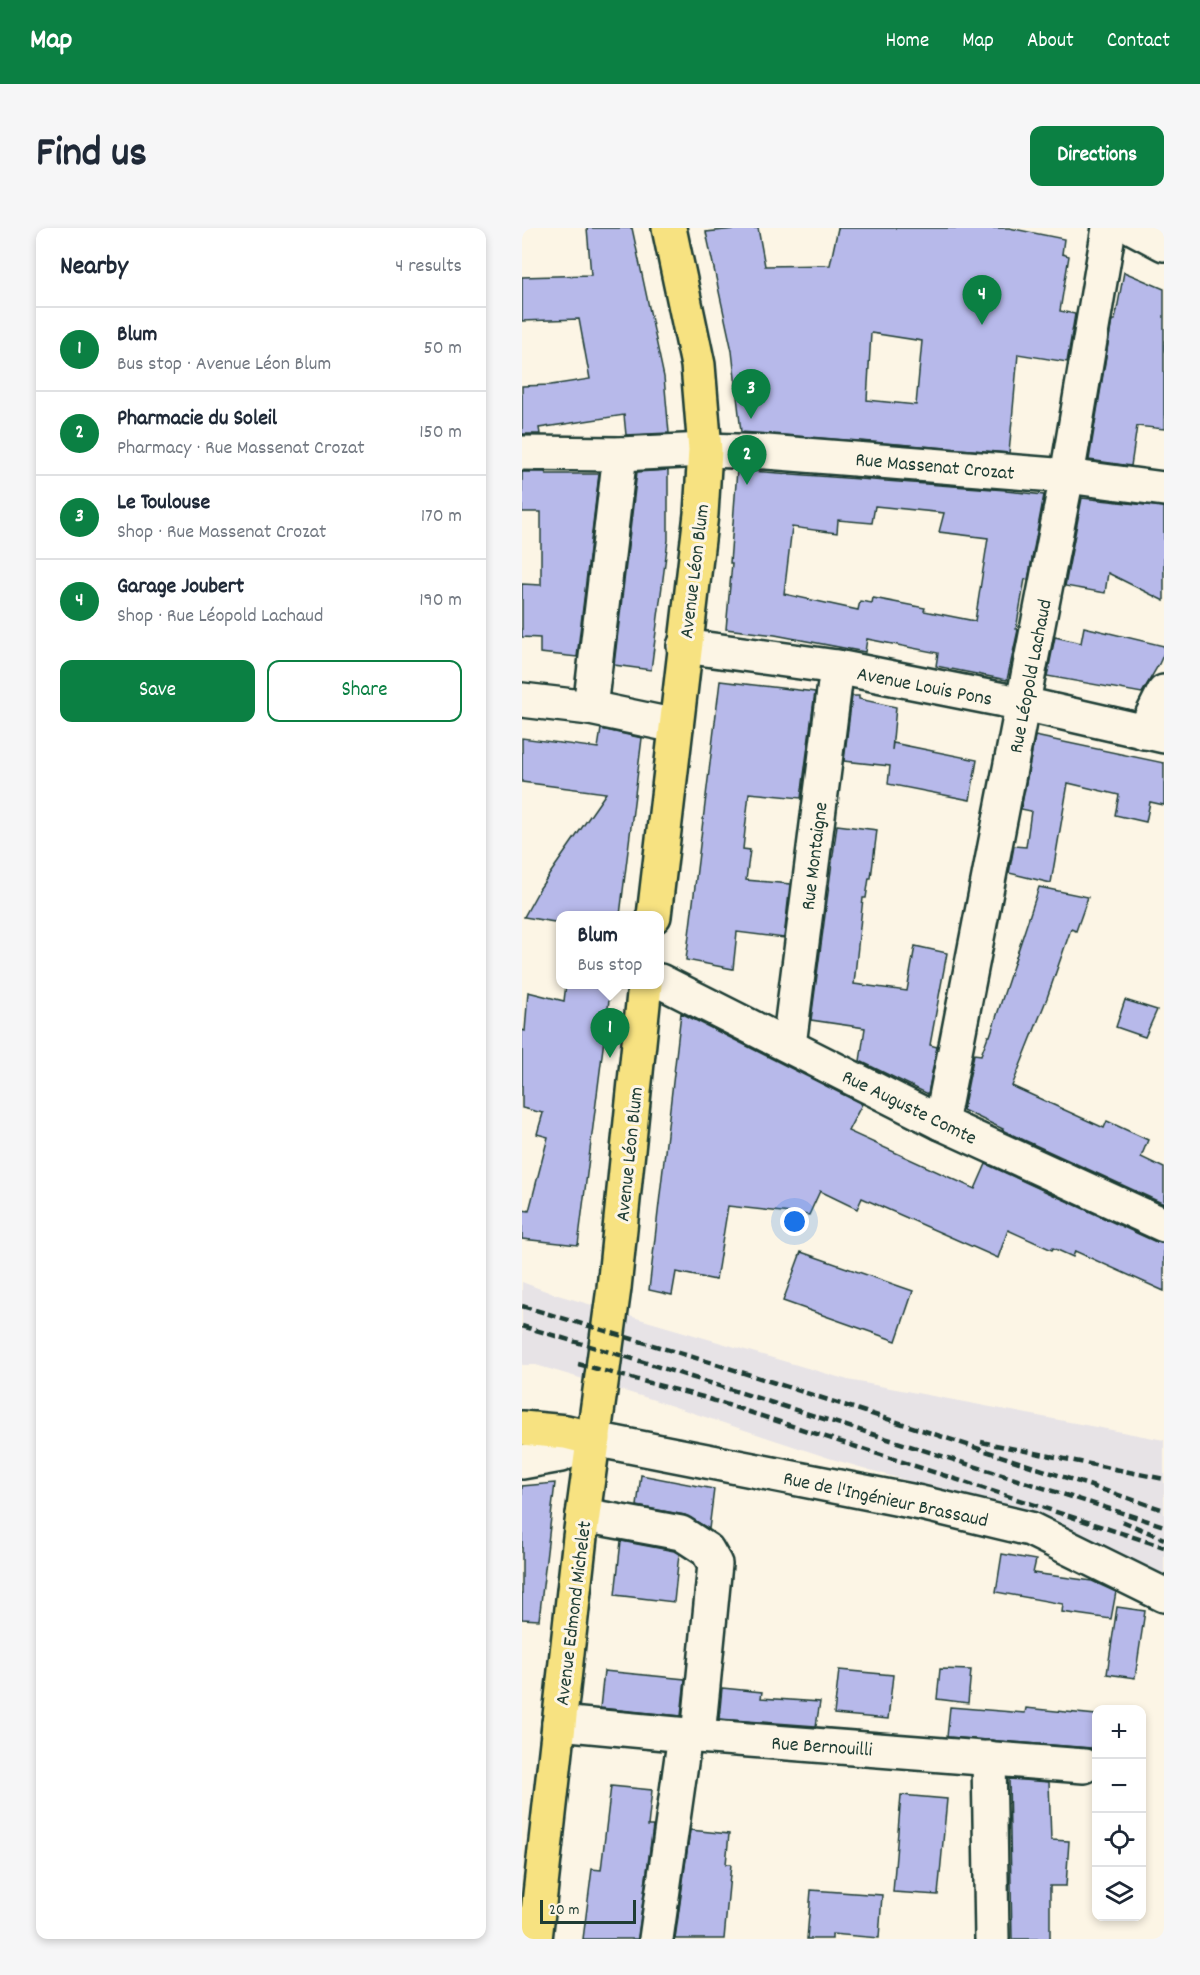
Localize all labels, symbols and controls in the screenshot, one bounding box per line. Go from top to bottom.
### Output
text: Map [30,22,72,62]
text: Home [885,27,929,57]
text: Map [962,27,994,57]
text: About [1027,27,1074,57]
text: Contact [1107,27,1170,57]
text: Find us [36,126,147,186]
button: Directions [1030,126,1164,186]
text: Nearby [60,249,128,286]
text: 4 results [395,253,462,281]
pin: 4 [962,276,1002,325]
text: Blum [117,320,157,351]
text: 1 [77,335,82,363]
text: 50 m [424,335,462,363]
text: Bus stop · Avenue Léon Blum [117,351,331,379]
pin: 3 [732,370,770,419]
text: Pharmacie du Soleil [117,404,277,435]
text: 2 [75,419,84,447]
text: 150 m [419,419,462,447]
text: Pharmacy · Rue Massenat Crozat [117,435,365,463]
pin: 2 [728,436,766,485]
street label: Rue Massenat Crozat [854,447,1015,489]
text: Le Toulouse [117,488,210,519]
street label: Avenue Léon Blum [674,502,718,640]
text: 3 [75,503,84,531]
text: 170 m [421,503,462,531]
text: Shop · Rue Massenat Crozat [117,519,326,547]
text: Garage Joubert [117,572,244,603]
text: 4 [75,587,84,615]
text: 190 m [419,587,462,615]
street label: Rue Léopold Lachaud [1003,597,1061,756]
text: Shop · Rue Léopold Lachaud [117,603,323,631]
button: Save [60,660,255,722]
button: Share [267,660,462,722]
street label: Avenue Louis Pons [854,661,994,715]
street label: Rue Montaigne [795,800,837,912]
popup [556,911,664,989]
text: Blum [577,921,618,952]
text: Bus stop [577,952,643,980]
pin: 1 [590,1008,629,1058]
street label: Rue Auguste Comte [837,1064,981,1153]
street label: Avenue Léon Blum [610,1086,652,1223]
your location [780,1207,809,1236]
street label: Rue de l'Ingénieur Brassaud [780,1466,990,1536]
street label: Avenue Edmond Michelet [550,1519,600,1707]
map controls [1092,1705,1146,1921]
button: + [1092,1705,1146,1759]
street label: Rue Bernouilli [770,1731,873,1766]
button: − [1092,1759,1146,1813]
button: locate [1092,1813,1146,1867]
button: layers [1092,1867,1146,1921]
scale bar [540,1897,636,1924]
text: 20 m [549,1899,579,1922]

